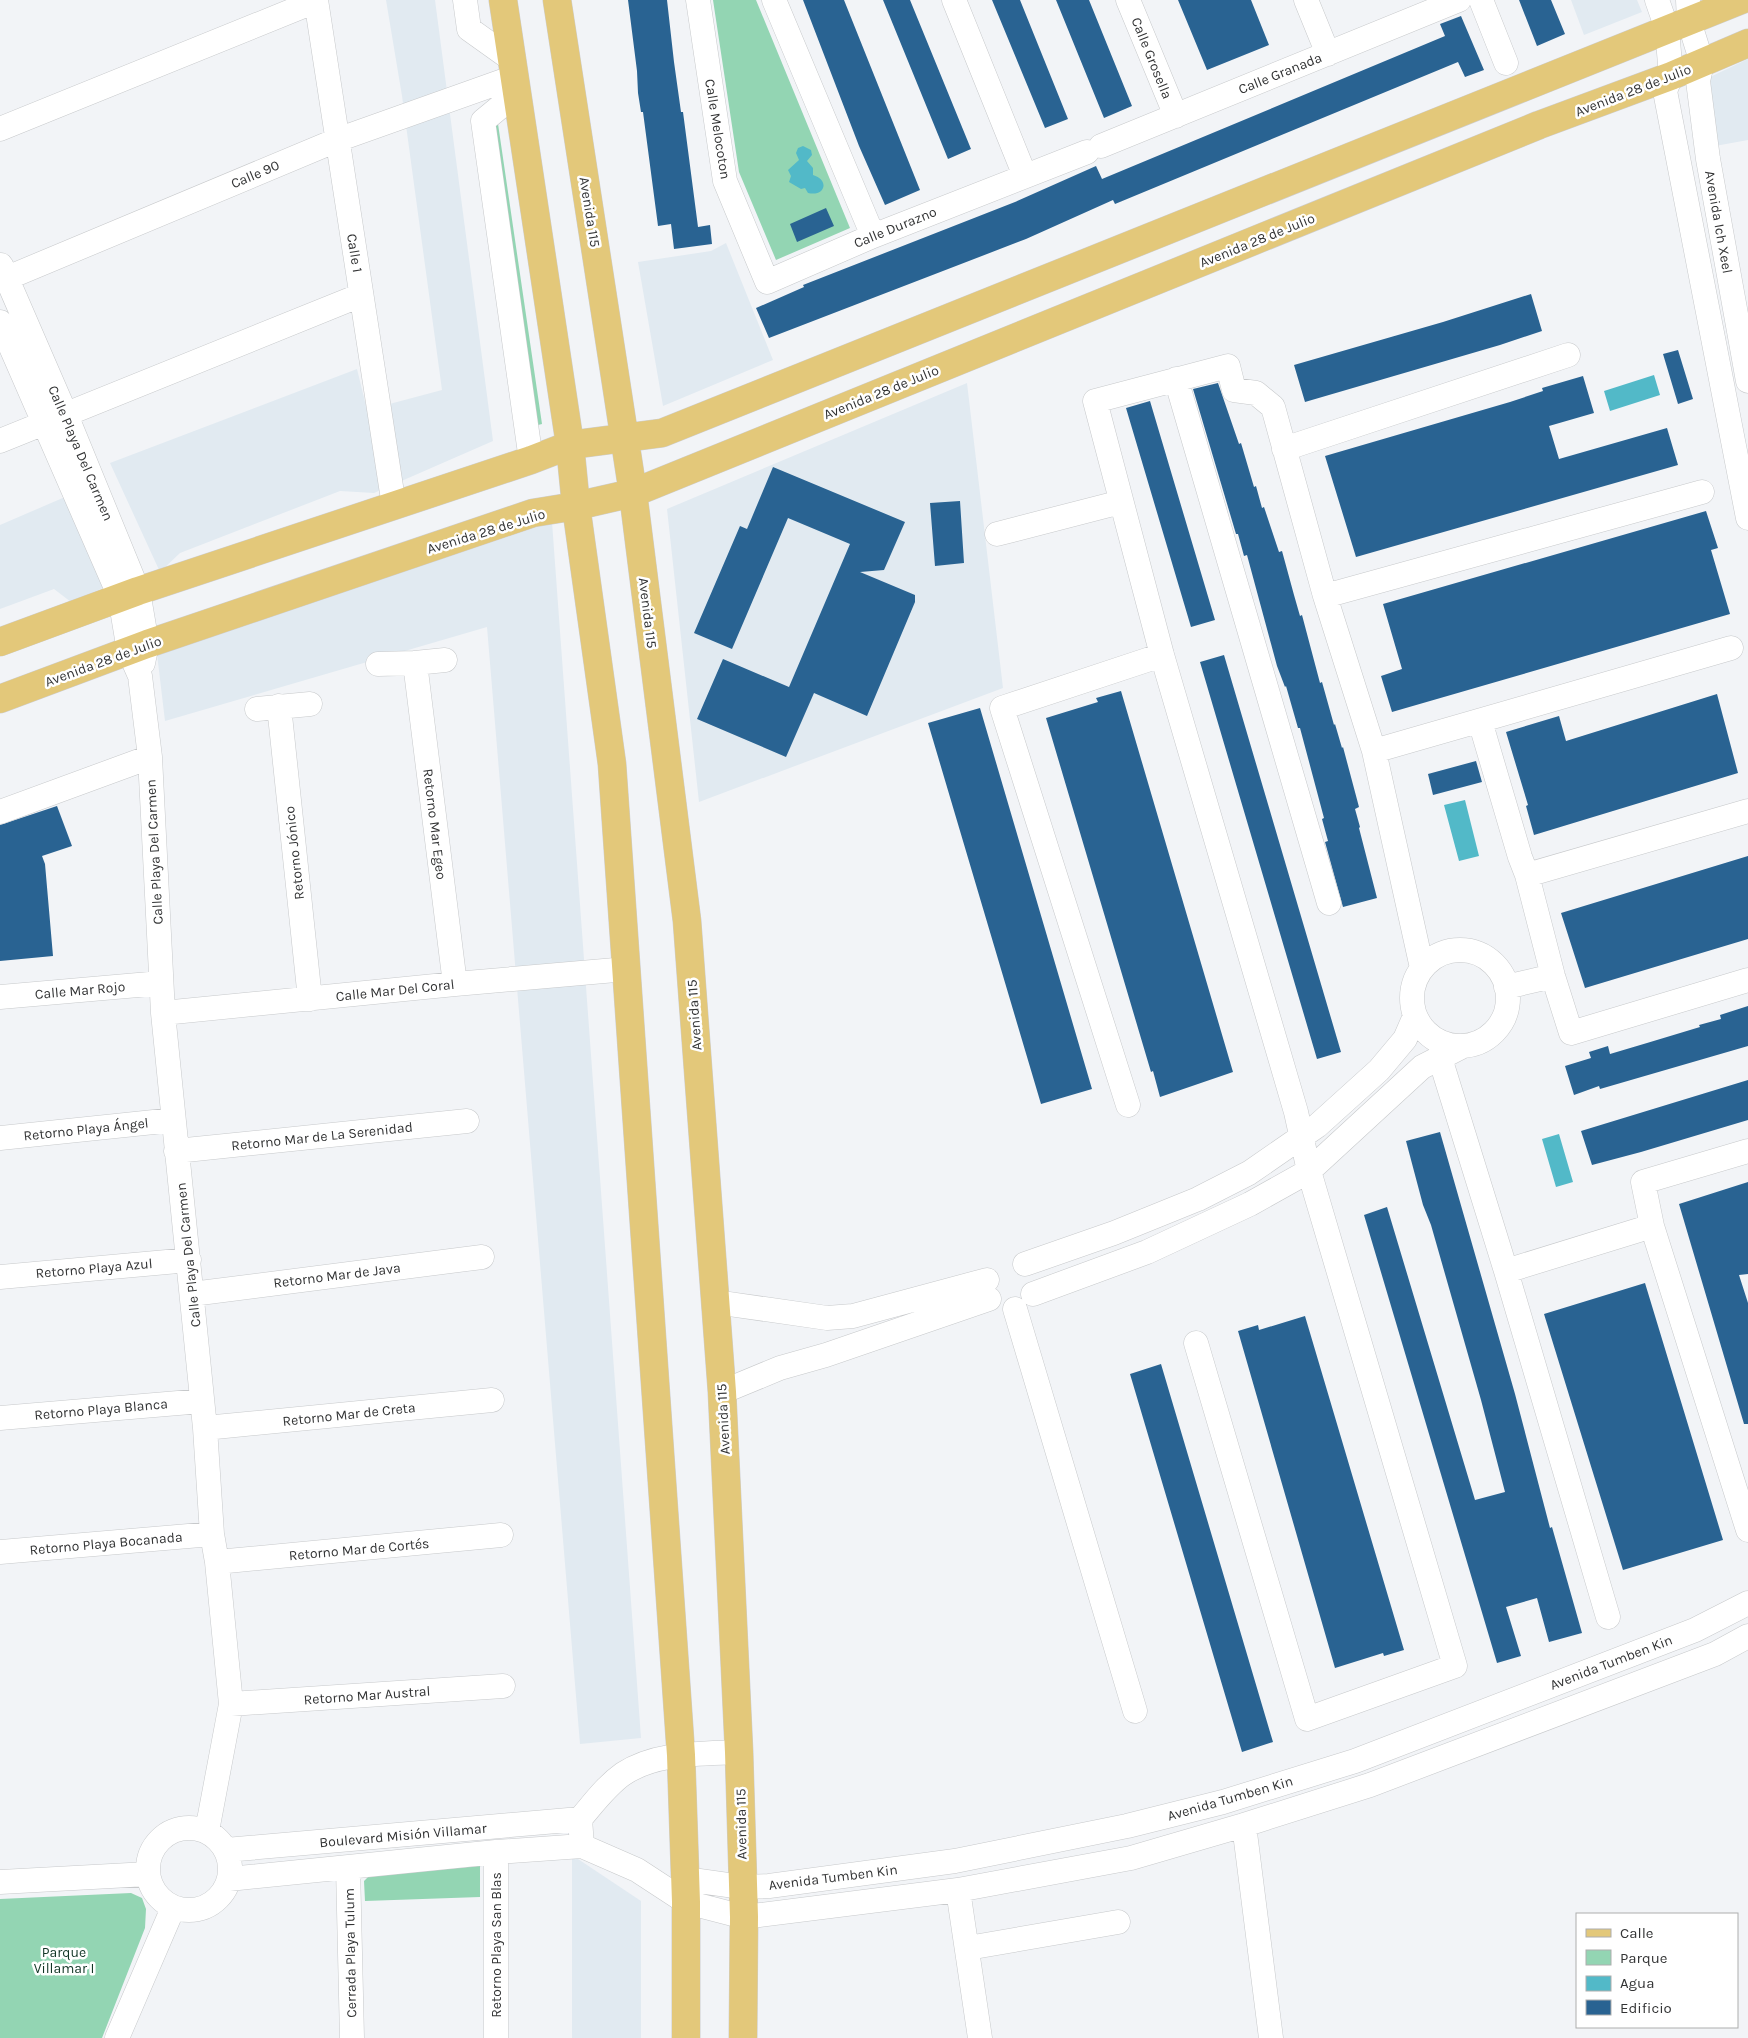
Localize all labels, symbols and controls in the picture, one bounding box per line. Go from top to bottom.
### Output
street label: Calle Grosella [1127,15,1176,101]
street label: Calle Granada [1236,49,1324,98]
street label: Avenida 28 de Julio [1573,61,1693,120]
street label: Calle Melocoton [701,78,734,181]
street label: Calle 90 [228,157,282,192]
street label: Avenida Ich Xeel [1701,169,1736,275]
street label: Avenida 115 [576,176,603,249]
street label: Calle Durazno [851,203,939,252]
street label: Avenida 28 de Julio [1197,210,1317,271]
street label: Calle 1 [343,232,366,274]
street label: Avenida 28 de Julio [821,362,941,423]
street label: Calle Playa Del Carmen [44,383,117,523]
street label: Avenida 28 de Julio [425,505,547,558]
street label: Avenida 115 [635,577,660,649]
street label: Avenida 28 de Julio [43,633,164,690]
street label: Retorno Mar Egeo [419,768,450,881]
street label: Calle Playa Del Carmen [142,779,167,925]
street label: Retorno Jónico [281,805,308,901]
street label: Calle Mar Del Coral [335,976,455,1005]
street label: Calle Mar Rojo [34,978,126,1003]
street label: Avenida 115 [684,979,705,1051]
street label: Retorno Playa Ángel [23,1113,149,1145]
street label: Retorno Mar de La Serenidad [230,1119,414,1154]
street label: Calle Playa Del Carmen [172,1182,205,1328]
street label: Retorno Playa Azul [35,1255,153,1282]
street label: Retorno Mar de Java [272,1259,402,1292]
street label: Avenida 115 [713,1383,734,1455]
street label: Retorno Playa Blanca [34,1395,168,1424]
street label: Retorno Mar de Creta [282,1399,416,1430]
street label: Retorno Playa Bocanada [29,1528,183,1559]
street label: Retorno Mar de Cortés [288,1535,430,1564]
street label: Avenida Tumben Kin [1547,1631,1675,1694]
street label: Retorno Mar Austral [303,1683,431,1708]
street label: Avenida Tumben Kin [1165,1772,1295,1825]
street label: Avenida 115 [732,1788,751,1860]
street label: Boulevard Misión Villamar [319,1820,488,1851]
street label: Avenida Tumben Kin [768,1861,899,1894]
street label: Retorno Playa San Blas [488,1872,505,2018]
street label: Cerrada Playa Tulum [341,1888,360,2018]
legend [1576,1913,1738,2028]
text: Calle [1620,1924,1654,1942]
park label: Parque Villamar I [34,1944,94,1977]
text: Parque [1620,1949,1668,1967]
text: Agua [1620,1974,1654,1992]
text: Edificio [1620,1999,1672,2017]

